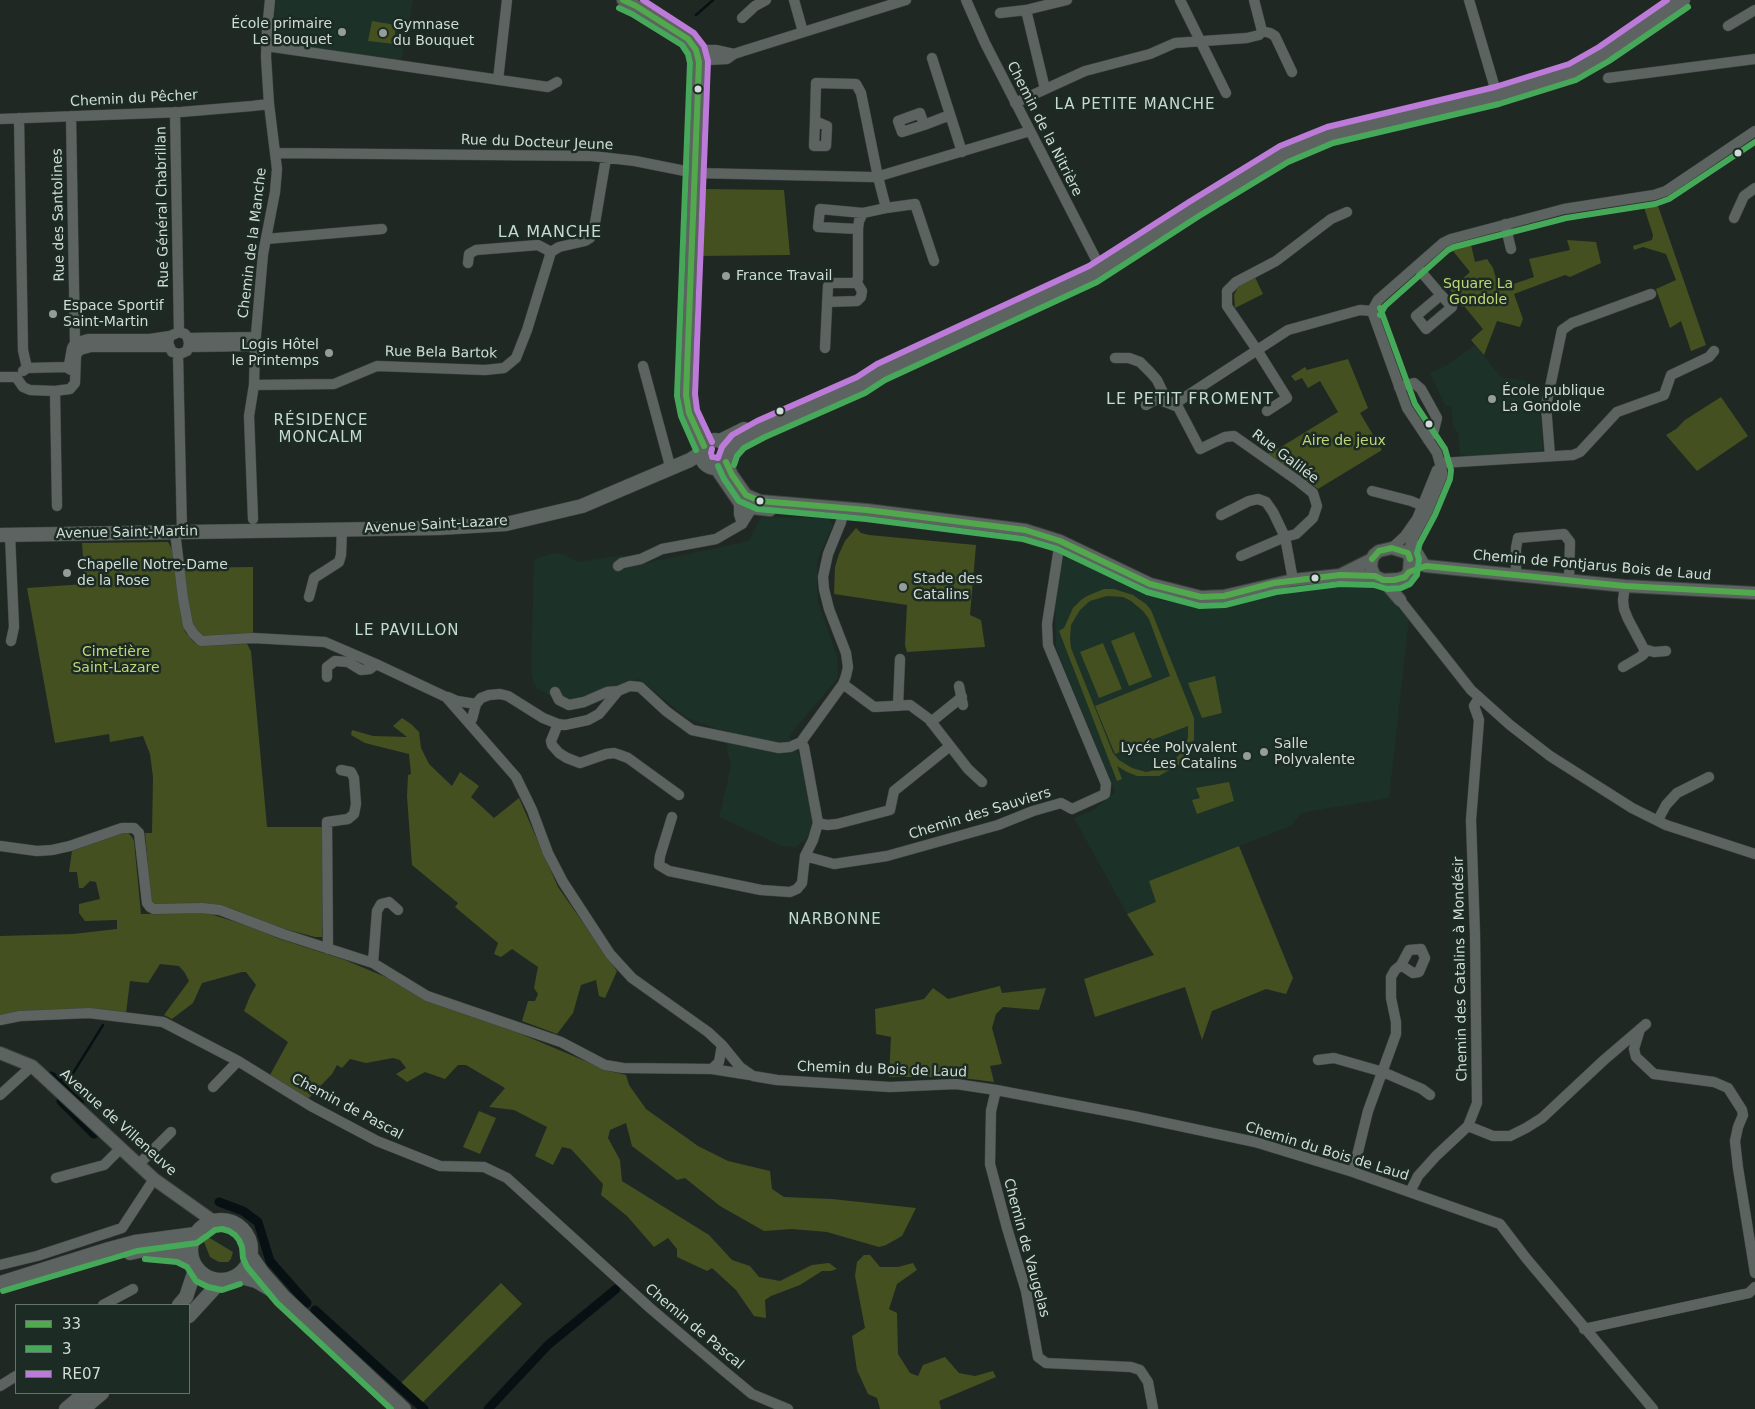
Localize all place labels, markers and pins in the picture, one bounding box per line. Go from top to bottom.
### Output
place label: École primaire Le Bouquet [231,16,332,48]
place label: Gymnase du Bouquet [393,17,474,49]
marker: École primaire Le Bouquet [336,26,348,38]
marker: Gymnase du Bouquet [377,27,389,39]
unlabelled marker [693,84,703,94]
unlabelled marker [1733,148,1743,158]
place label: France Travail [736,268,832,284]
marker: France Travail [720,270,732,282]
place label: Espace Sportif Saint-Martin [63,298,164,331]
marker: Espace Sportif Saint-Martin [47,308,59,320]
place label: Logis Hôtel le Printemps [231,337,319,370]
marker: Logis Hôtel le Printemps [323,347,335,359]
place label: École publique La Gondole [1502,383,1605,416]
marker: École publique La Gondole [1486,393,1498,405]
unlabelled marker [775,406,785,416]
unlabelled marker [1424,419,1434,429]
unlabelled marker [755,496,765,506]
place label: Chapelle Notre-Dame de la Rose [77,557,228,590]
marker: Chapelle Notre-Dame de la Rose [61,567,73,579]
place label: Stade des Catalins [913,571,983,604]
unlabelled marker [1310,573,1320,583]
marker: Stade des Catalins [897,581,909,593]
place label: Salle Polyvalente [1274,736,1355,769]
place label: Lycée Polyvalent Les Catalins [1120,740,1237,772]
marker: Salle Polyvalente [1258,746,1270,758]
marker: Lycée Polyvalent Les Catalins [1241,750,1253,762]

